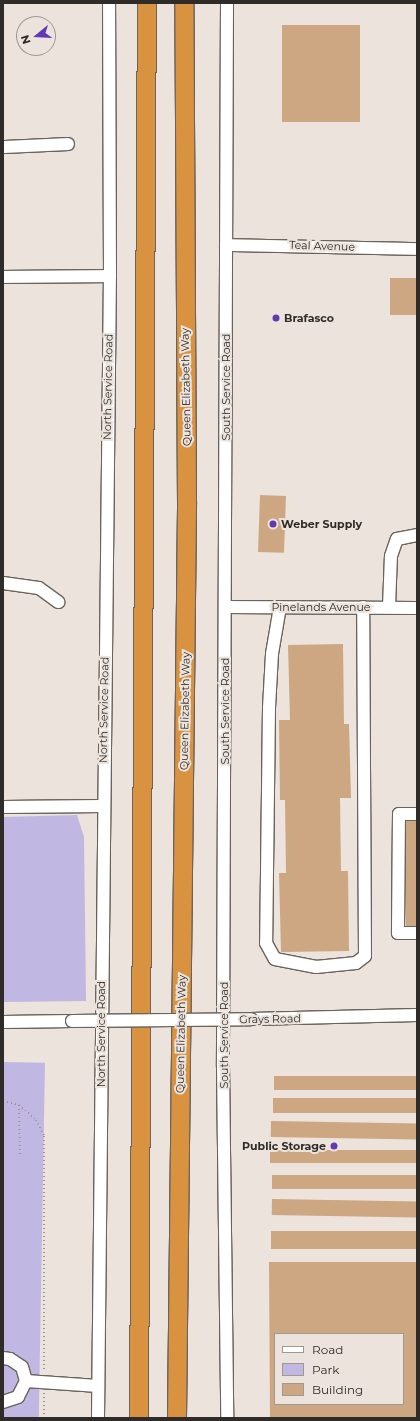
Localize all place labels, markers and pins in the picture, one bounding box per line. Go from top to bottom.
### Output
place label: Brafasco [284,311,334,325]
marker: Brafasco [271,313,281,323]
place label: Weber Supply [281,517,362,531]
marker: Weber Supply [268,519,278,529]
place label: Public Storage [242,1139,326,1153]
marker: Public Storage [329,1141,339,1151]

